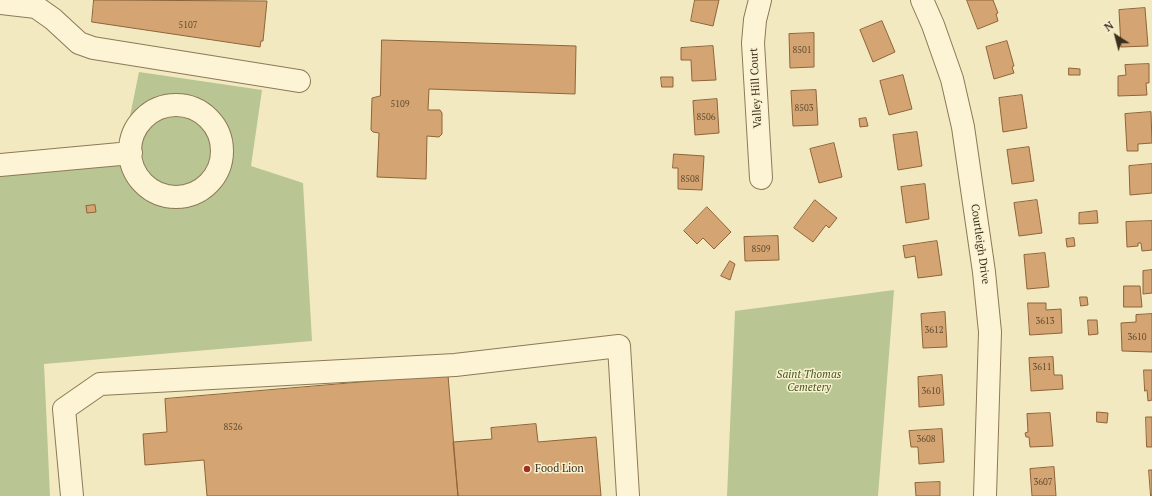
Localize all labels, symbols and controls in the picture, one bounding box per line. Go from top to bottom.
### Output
north arrow [1096,16,1136,56]
text: N [1101,18,1116,34]
house number: 5107 [178,20,198,30]
house number: 8501 [792,45,812,55]
street label: Valley Hill Court [747,47,765,129]
house number: 5109 [390,99,410,109]
house number: 8503 [794,103,814,113]
house number: 8506 [696,112,716,122]
house number: 8508 [680,174,700,184]
street label: Courtleigh Drive [968,203,992,285]
house number: 8509 [751,244,771,254]
house number: 3613 [1035,316,1055,326]
house number: 3612 [924,325,944,335]
house number: 3610 [1127,332,1147,342]
house number: 3611 [1032,362,1052,372]
park label: Saint Thomas Cemetery [777,368,841,394]
house number: 3610 [921,386,941,396]
house number: 8526 [223,422,243,432]
house number: 3608 [916,434,936,444]
place label: Food Lion [535,462,584,476]
marker: Food Lion [522,464,532,474]
house number: 3607 [1033,477,1053,487]

